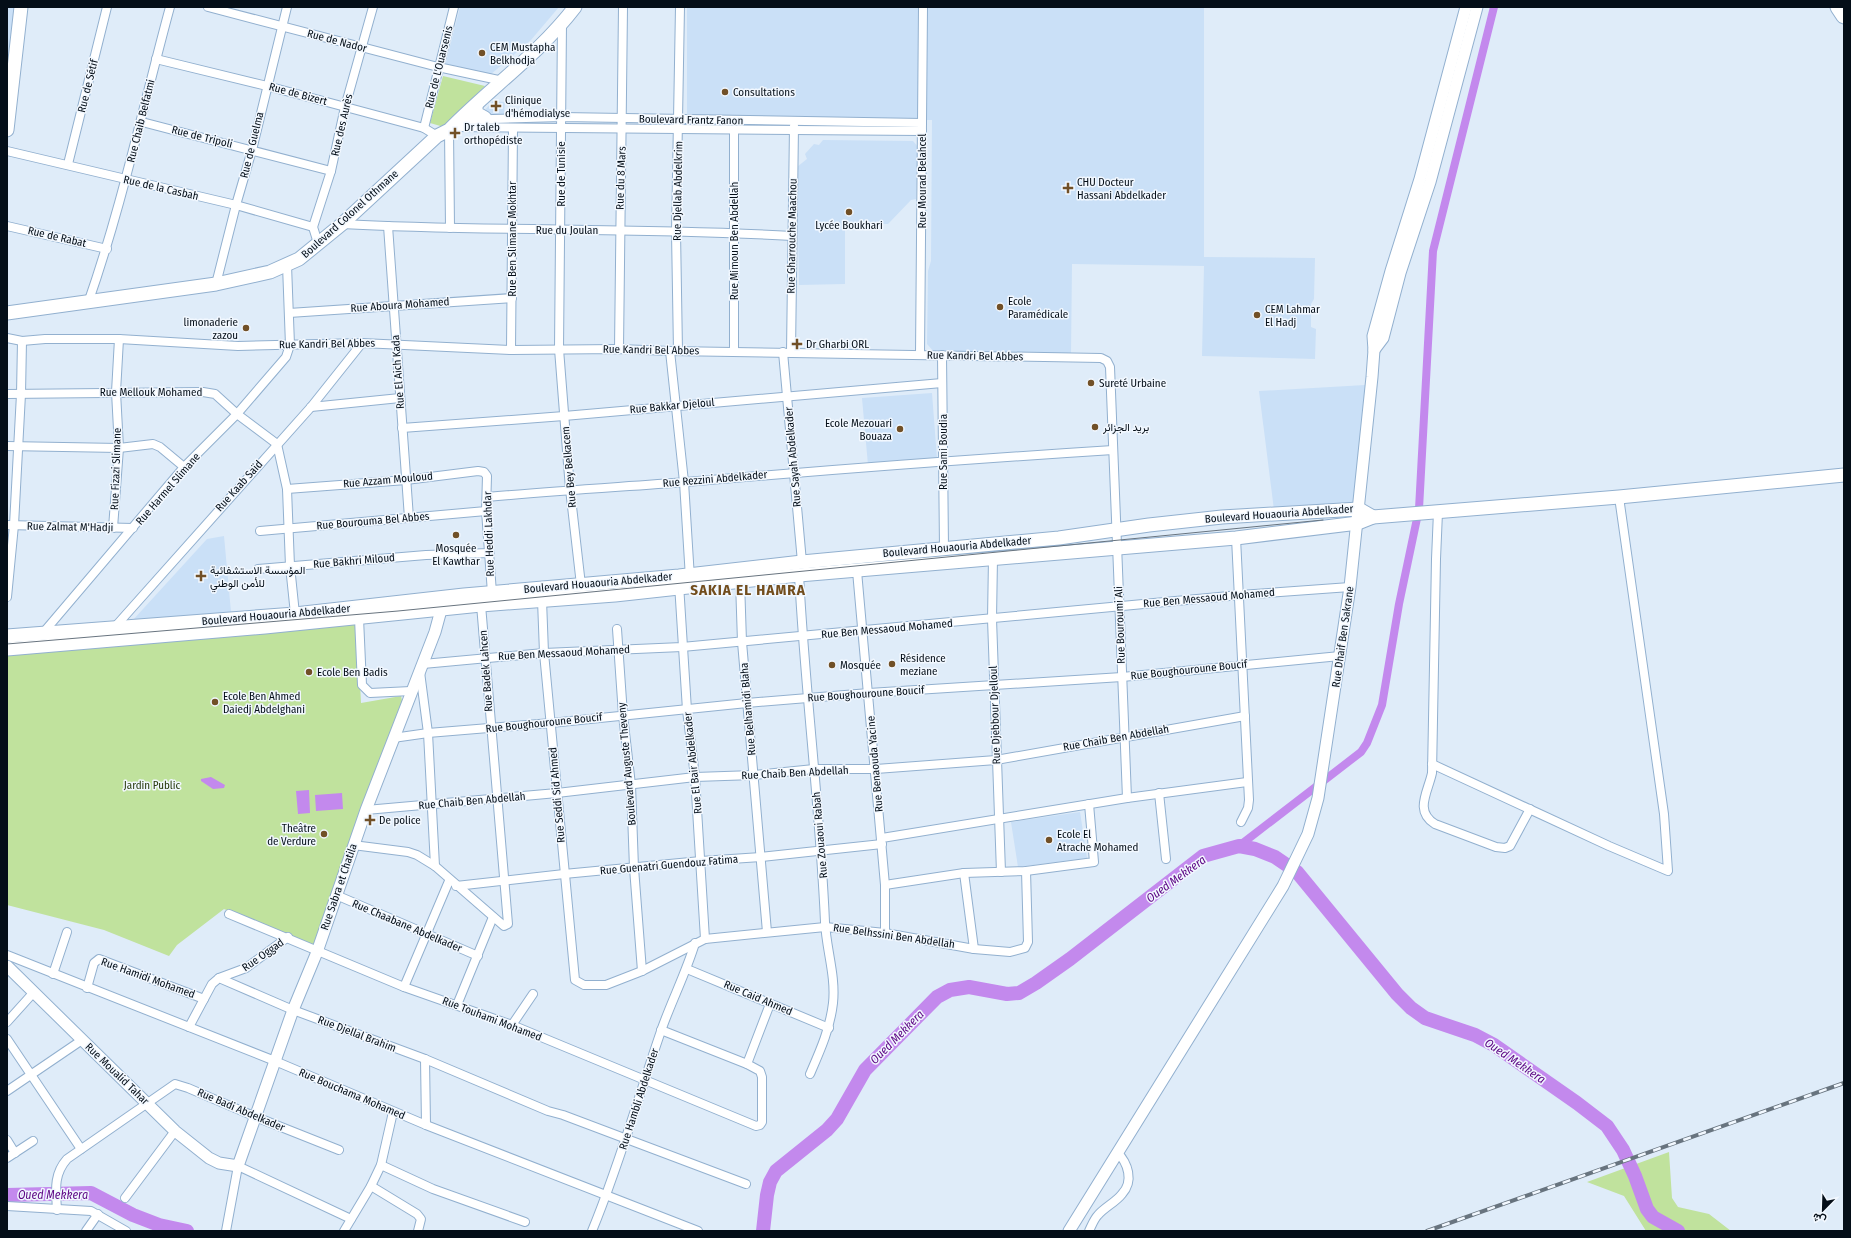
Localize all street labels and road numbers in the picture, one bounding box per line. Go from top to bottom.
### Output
street label: Rue de L'Ouarsenis [422,24,456,110]
street label: Rue de Nador [306,27,368,55]
street label: Rue de Sétif [75,57,101,114]
street label: Rue Chaib Belfatmi [124,78,158,164]
street label: Rue de Bizert [268,80,329,108]
street label: Rue des Aurès [329,92,356,157]
street label: Rue de Guelma [237,110,267,180]
street label: Boulevard Frantz Fanon [639,113,743,127]
street label: Rue de Tripoli [170,123,234,151]
street label: Rue Mourad Belahcel [916,133,929,228]
street label: Rue de Tunisie [555,141,568,207]
street label: Rue Djellab Abdelkrim [671,141,685,241]
street label: Rue du 8 Mars [613,146,629,210]
street label: Boulevard Colonel Othmane [299,167,401,261]
street label: Rue de la Casbah [122,173,200,203]
street label: Rue Gharrouche Maachou [784,178,800,294]
street label: Rue Ben Slimane Mokhtar [506,181,519,297]
street label: Rue Mimoun Ben Abdellah [728,182,741,300]
street label: Rue de Rabat [26,224,88,250]
street label: Rue du Joulan [536,224,598,237]
street label: Rue Aboura Mohamed [350,295,450,315]
street label: Rue El Aich Kada [389,334,407,410]
street label: Rue Kandri Bel Abbes [279,337,376,351]
street label: Rue Kandri Bel Abbes [603,343,700,357]
street label: Rue Kandri Bel Abbes [927,349,1024,363]
street label: Rue Mellouk Mohamed [100,386,202,399]
street label: Rue Bakkar Djeloul [629,396,715,416]
street label: Rue Sayah Abdelkader [782,406,804,508]
street label: Rue Sami Boudia [937,414,950,490]
street label: Rue Bey Belkacem [559,426,579,508]
street label: Rue Fizazi Slimane [108,428,124,510]
street label: Rue Harmel Slimane [133,450,203,528]
street label: Rue Kaab Saïd [213,458,265,514]
street label: Rue Rezzini Abdelkader [662,468,768,490]
street label: Rue Azzam Mouloud [343,470,433,490]
street label: Rue Heddi Lakhdar [481,491,497,577]
street label: Boulevard Houaouria Abdelkader [1204,502,1354,526]
street label: Rue Bourouma Bel Abbes [316,510,430,532]
street label: Rue Zalmat M'Hadji [27,520,114,534]
street label: Boulevard Houaouria Abdelkader [882,534,1032,560]
street label: Rue Bakhri Miloud [313,551,395,571]
street label: Boulevard Houaouria Abdelkader [523,570,673,596]
street label: Rue Bouroumi Ali [1112,586,1128,664]
street label: Rue Ben Messaoud Mohamed [1143,586,1275,610]
street label: Rue Dhaif Ben Sakrane [1329,586,1357,688]
street label: Boulevard Houaouria Abdelkader [201,602,351,628]
street label: Rue Ben Messaoud Mohamed [821,617,953,641]
street label: Rue Badek Lahcen [477,630,495,712]
street label: Rue Ben Messaoud Mohamed [498,643,630,663]
street label: Rue Boughouroune Boucif [1130,657,1249,683]
street label: Rue Belhamidi Blaha [737,662,759,756]
street label: Rue Djebbour Djelloul [987,665,1003,765]
street label: Rue Boughouroune Boucif [807,683,925,705]
street label: Boulevard Auguste Theveny [615,702,639,826]
street label: Rue Boughouroune Boucif [485,710,604,736]
street label: Rue El Bair Abdelkader [681,711,705,815]
street label: Rue Benaouda Yacine [864,715,886,813]
street label: Rue Chaib Ben Abdellah [1062,722,1170,754]
street label: Rue Seddi Sid Ahmed [546,747,568,843]
street label: Rue Chaib Ben Abdellah [741,764,849,782]
street label: Rue Chaib Ben Abdellah [418,790,526,812]
street label: Rue Zouaoui Rabah [810,791,830,879]
street label: Rue Sabra et Chatila [318,842,360,932]
street label: Rue Guenatri Guendouz Fatima [599,852,739,878]
street label: Rue Chaabane Abdelkader [350,897,464,955]
street label: Rue Belhssini Ben Abdellah [832,921,956,951]
street label: Rue Oggad [240,936,286,974]
street label: Rue Hamidi Mohamed [99,955,197,1001]
street label: Rue Caid Ahmed [722,978,794,1018]
street label: Rue Touhami Mohamed [440,994,544,1044]
street label: Rue Djellal Brahim [316,1013,398,1055]
street label: Rue Moualid Tahar [82,1040,152,1108]
street label: Rue Hambli Abdelkader [616,1047,662,1151]
street label: Rue Bouchama Mohamed [297,1066,407,1122]
street label: Rue Badi Abdelkader [195,1086,287,1134]

